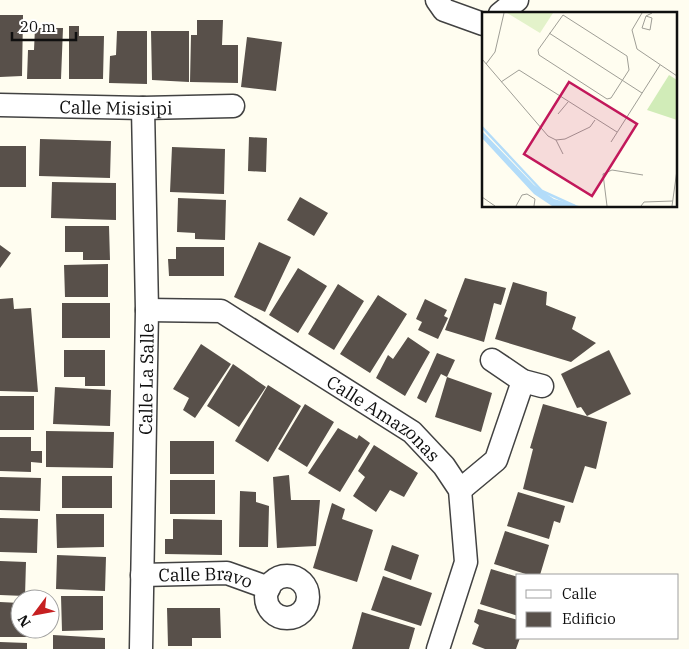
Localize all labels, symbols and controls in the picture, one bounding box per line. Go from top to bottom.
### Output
scale bar [12,10,76,42]
inset map [482,12,676,208]
text: 20 m [20,17,56,36]
street label: Calle Misisipi [59,95,173,120]
street label: Calle La Salle [133,323,158,435]
street label: Calle Amazonas [323,370,445,466]
street label: Calle Bravo [158,561,256,593]
legend [516,574,679,639]
text: Calle [562,584,597,603]
north arrow [10,589,60,639]
text: Edificio [562,609,616,628]
text: N [13,611,35,630]

